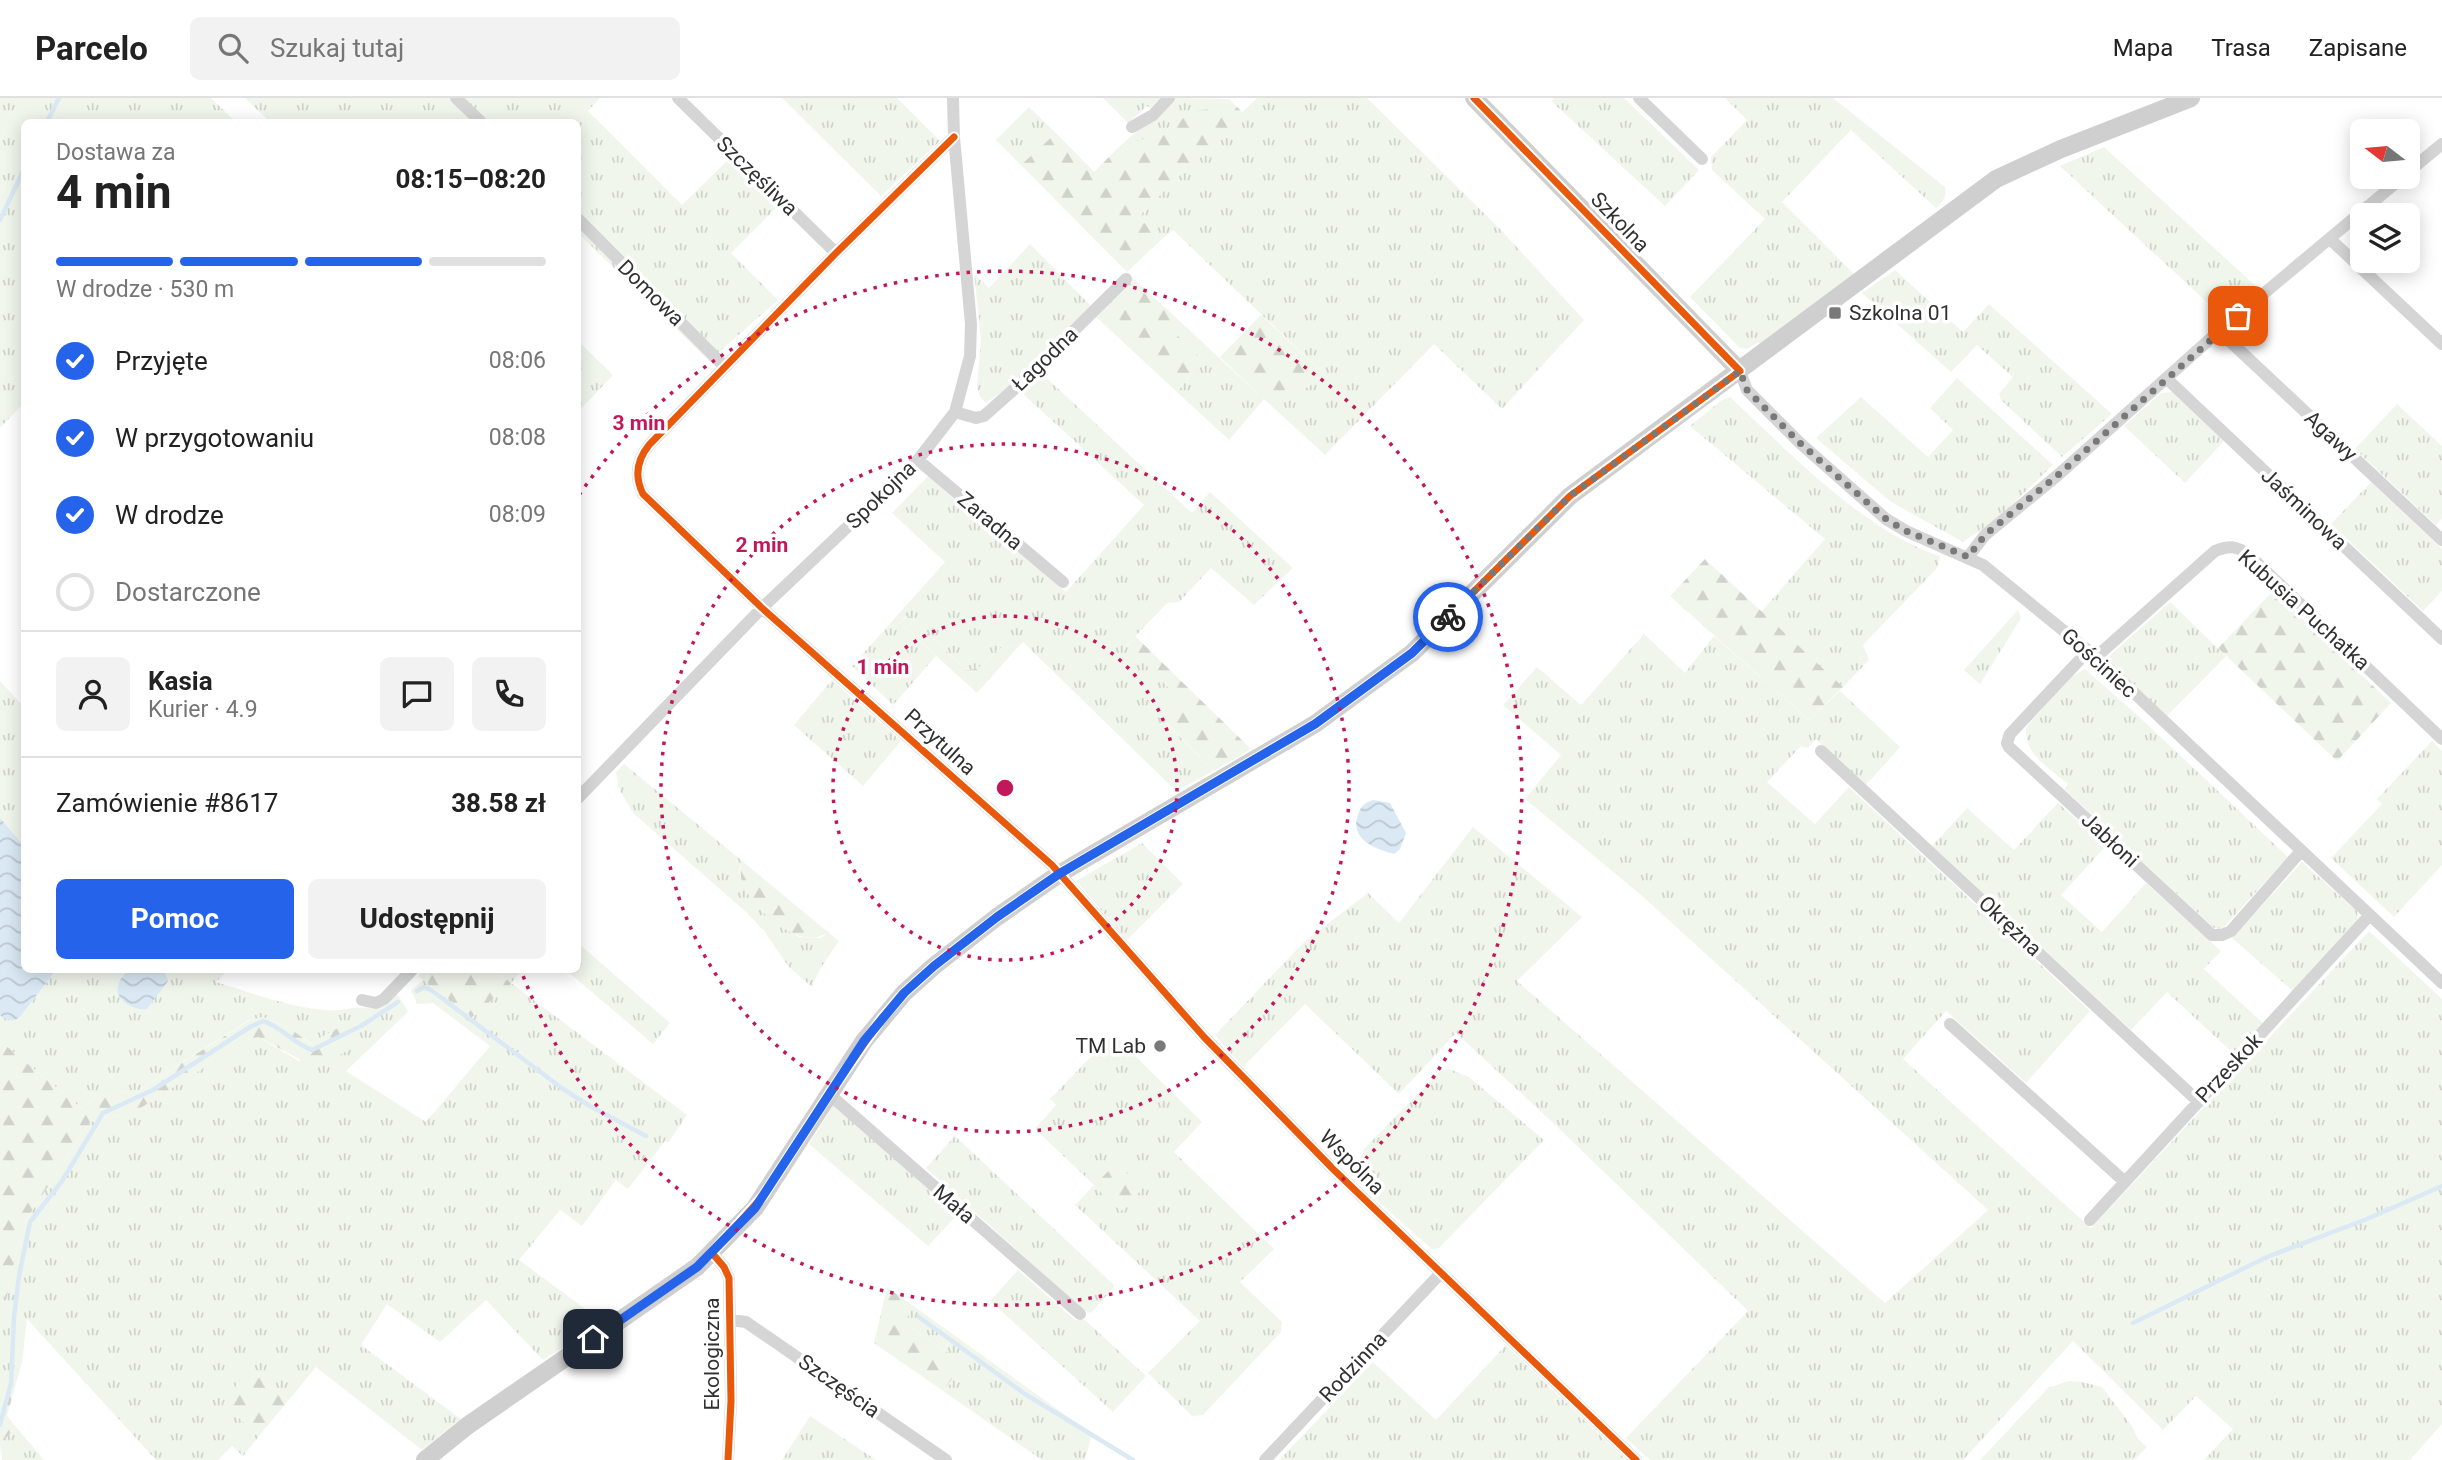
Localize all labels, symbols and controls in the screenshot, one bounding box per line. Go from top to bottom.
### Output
search box [190,17,680,80]
text: Parcelo [35,29,148,68]
icon: search [214,29,252,67]
text: Szukaj tutaj [270,33,404,63]
text: Mapa [2113,34,2173,62]
text: Trasa [2211,34,2271,62]
text: Zapisane [2309,34,2407,62]
north arrow [2350,119,2420,189]
map controls [2350,119,2420,273]
street label: Szczęśliwa [711,131,803,221]
text: Dostawa za [56,139,176,166]
text: 08:15–08:20 [396,164,546,194]
text: 4 min [56,165,172,219]
street label: Szkolna [1586,187,1654,257]
button: layers [2350,203,2420,273]
street label: Domowa [613,255,689,331]
text: W drodze · 530 m [56,276,234,303]
pin [2208,286,2268,346]
icon: bag [2219,297,2257,335]
place label: Szkolna 01 [1849,301,1951,325]
marker: Szkolna 01 [1827,305,1843,321]
street label: Łagodna [1007,322,1083,396]
icon: check [56,342,94,380]
text: Przyjęte [115,346,208,376]
text: 08:06 [489,347,546,374]
street label: Agawy [2300,406,2362,466]
text: 3 min [613,411,665,435]
icon: check [56,419,94,457]
text: W przygotowaniu [115,423,314,453]
text: 08:08 [489,424,546,451]
street label: Spokojna [841,456,921,534]
street label: Jaśminowa [2256,463,2352,555]
street label: Zaradna [953,487,1027,555]
icon: check [56,496,94,534]
text: W drodze [115,500,224,530]
text: 08:09 [489,501,546,528]
text: 2 min [736,533,788,557]
street label: Kubusia Puchatka [2233,545,2375,675]
text: Dostarczone [115,577,261,607]
courier [1413,582,1483,652]
icon: bike [1429,598,1467,636]
street label: Gościniec [2057,623,2141,703]
text: 1 min [857,655,909,679]
button: person [56,657,130,731]
button: chat [380,657,454,731]
button: phone [472,657,546,731]
text: Kasia [148,666,213,696]
text: Kurier · 4.9 [148,696,258,723]
street label: Przytulna [900,704,980,780]
centre of rings [993,776,1017,800]
text: Zamówienie #8617 [56,788,278,818]
text: 38.58 zł [451,788,546,818]
street label: Jabłoni [2077,808,2143,872]
button: Pomoc [56,879,294,959]
button: Udostępnij [308,879,546,959]
street label: Okrężna [1974,891,2046,961]
street label: Przeskok [2191,1028,2267,1108]
place label: TM Lab [1075,1034,1146,1058]
marker: TM Lab [1152,1038,1168,1054]
street label: Wspólna [1315,1125,1389,1199]
street label: Mała [928,1180,980,1228]
street label: Ekologiczna [700,1298,724,1410]
pin [563,1309,623,1369]
icon: home [574,1320,612,1358]
street label: Rodzinna [1315,1327,1391,1407]
street label: Szczęścia [794,1349,884,1423]

